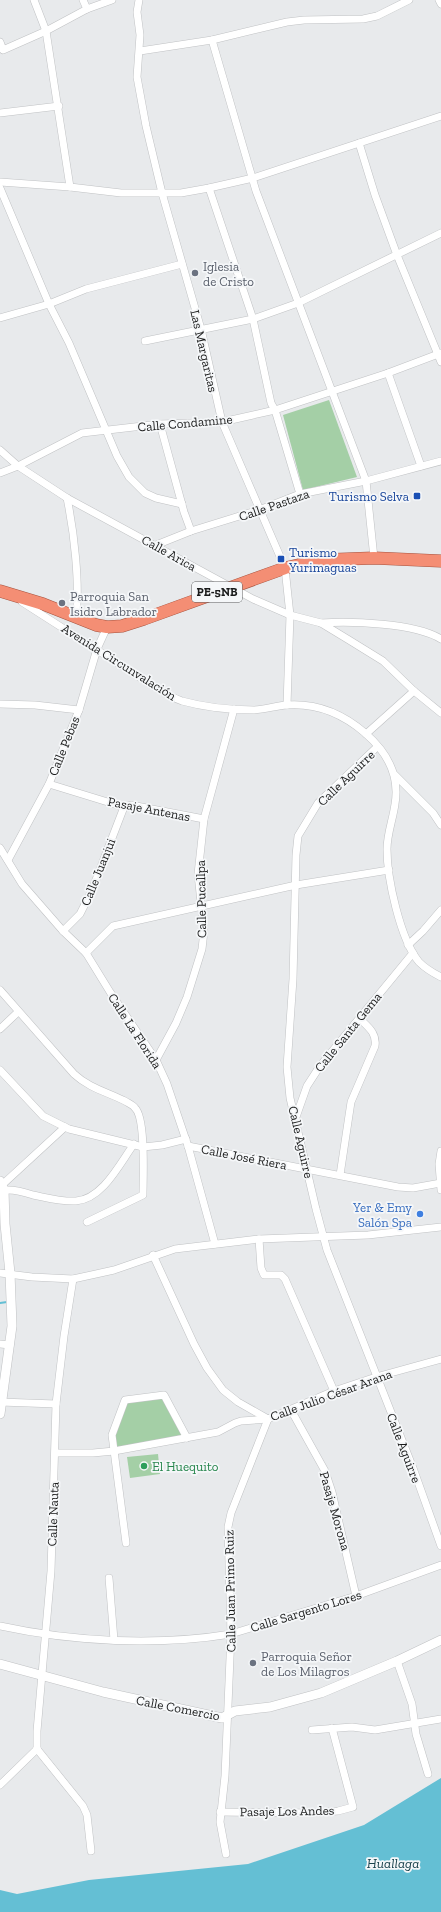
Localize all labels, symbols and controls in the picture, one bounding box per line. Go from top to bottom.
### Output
place label: Iglesia de Cristo [203,259,254,289]
marker: Iglesia de Cristo [190,268,200,278]
street label: Las Margaritas [187,308,221,394]
street label: Calle Condamine [137,411,233,435]
street label: Calle Pastaza [237,486,312,524]
place label: Turismo Selva [329,489,410,504]
marker: Turismo Selva [412,491,422,501]
street label: Calle Arica [139,532,200,574]
place label: Turismo Yurimaguas [288,545,357,575]
marker: Turismo Yurimaguas [276,554,286,564]
road number: PE-5NB [192,582,242,602]
place label: Parroquia San Isidro Labrador [70,589,157,619]
marker: Parroquia San Isidro Labrador [57,598,67,608]
street label: Avenida Circunvalación [59,621,179,704]
street label: Calle Pebas [45,714,83,778]
street label: Calle Aguirre [314,747,378,809]
street label: Pasaje Antenas [106,794,192,825]
street label: Calle Juanjui [78,836,119,908]
street label: Calle Pucallpa [193,859,209,938]
street label: Calle Santa Gema [311,989,385,1075]
street label: Calle La Florida [105,990,165,1072]
street label: Calle Aguirre [285,1104,317,1180]
street label: Calle José Riera [200,1141,289,1173]
place label: Yer & Emy Salón Spa [352,1200,413,1230]
marker: Yer & Emy Salón Spa [415,1209,425,1219]
street label: Calle Julio César Arana [268,1366,395,1424]
street label: Calle Aguirre [384,1411,424,1485]
place label: El Huequito [152,1459,219,1474]
marker: El Huequito [139,1461,149,1471]
street label: Pasaje Morona [316,1470,354,1553]
street label: Calle Nauta [44,1481,62,1547]
street label: Calle Juan Primo Ruiz [221,1530,239,1652]
street label: Calle Sargento Lores [249,1587,364,1635]
place label: Parroquia Señor de Los Milagros [261,1649,352,1679]
marker: Parroquia Señor de Los Milagros [248,1658,258,1668]
street label: Calle Comercio [135,1693,221,1724]
street label: Pasaje Los Andes [239,1803,335,1820]
water label: Huallaga [367,1855,419,1872]

